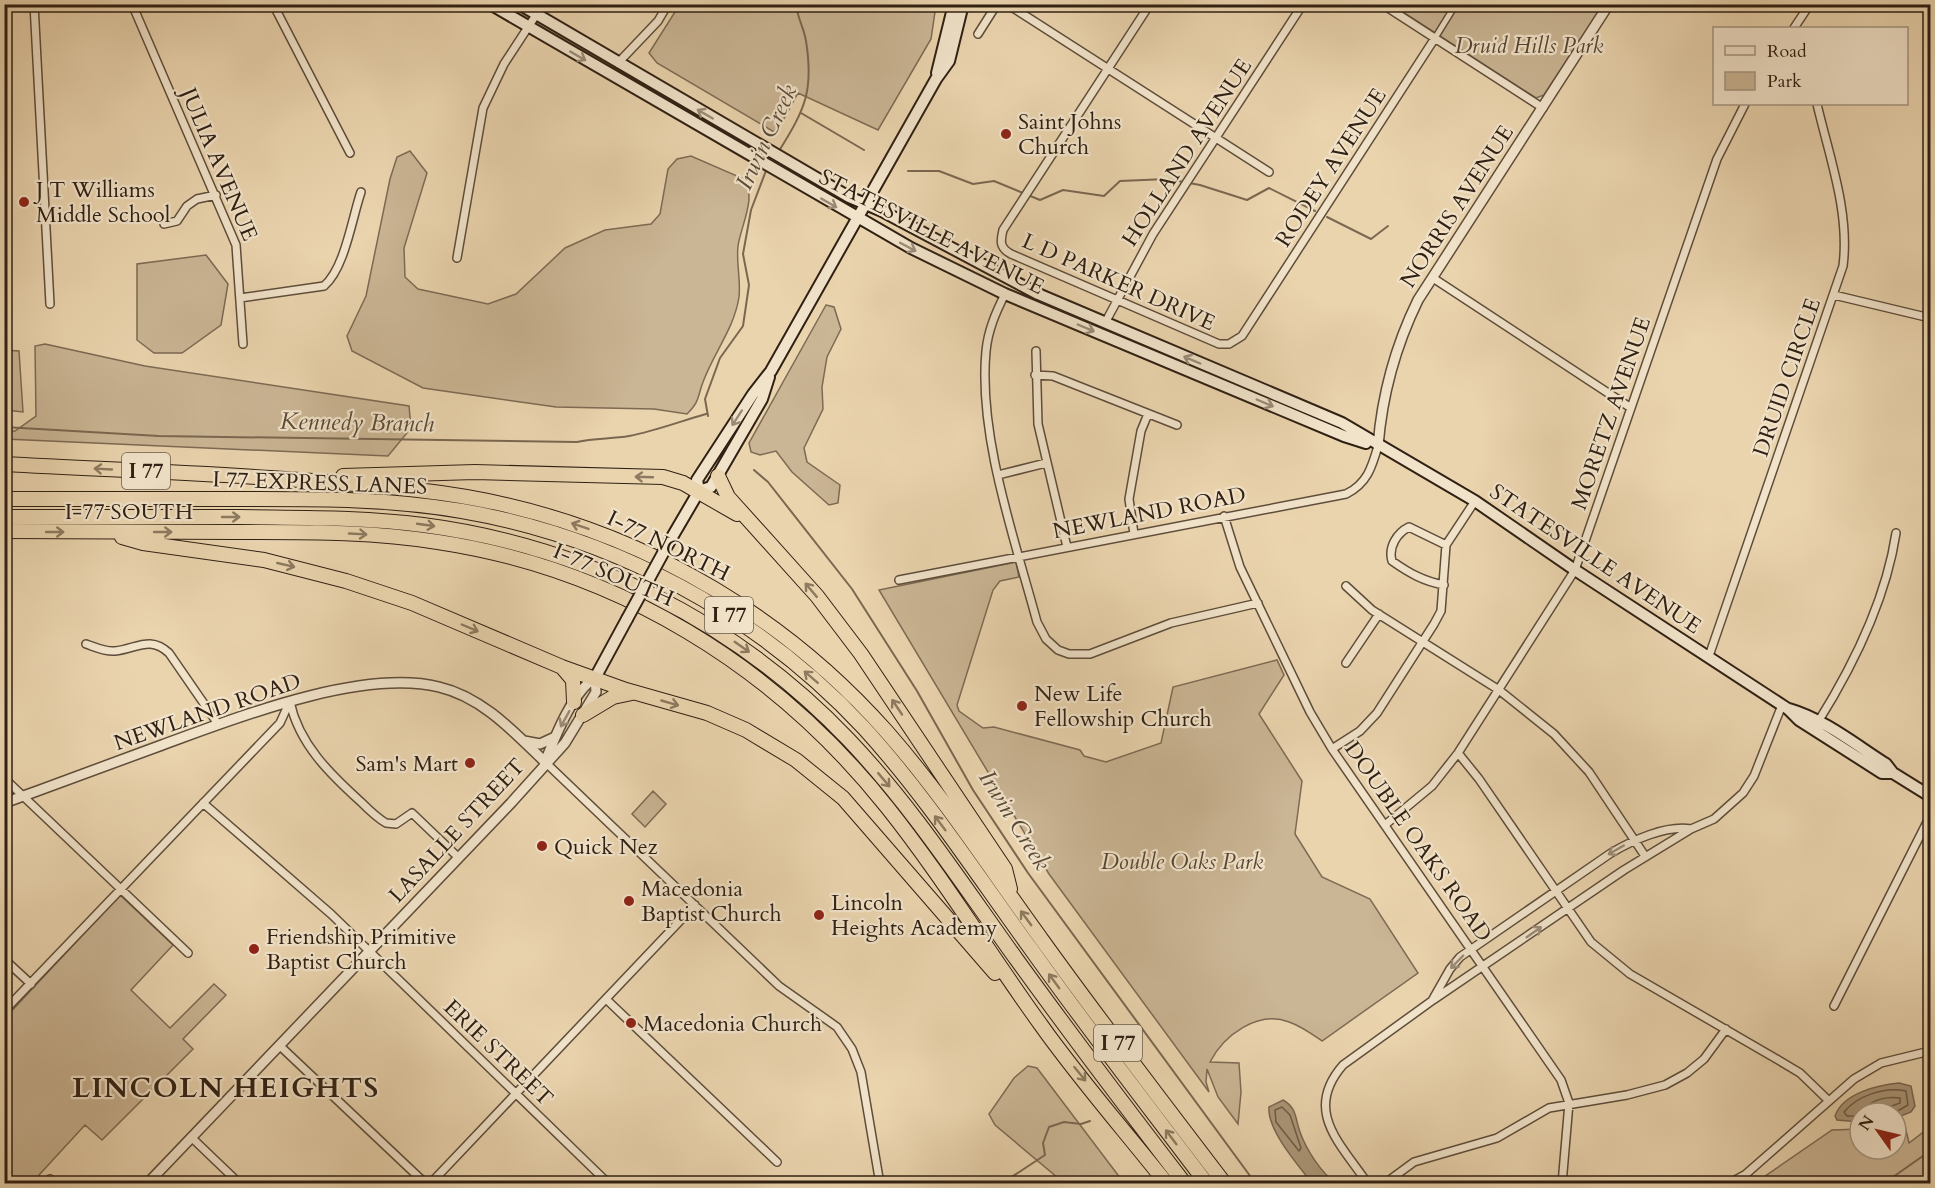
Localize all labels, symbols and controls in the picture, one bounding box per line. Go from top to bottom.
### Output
legend [1713,27,1908,105]
park label: Druid Hills Park [1455,31,1603,61]
text: Road [1767,39,1807,64]
one-way arrow [569,51,586,63]
street label: HOLLAND AVENUE [1115,53,1259,252]
text: Park [1767,69,1802,94]
water label: Irwin Creek [728,79,805,195]
street label: JULIA AVENUE [172,81,265,246]
street label: RODEY AVENUE [1268,82,1393,253]
one-way arrow [697,107,714,119]
place label: Saint Johns Church [1018,107,1121,162]
street label: NORRIS AVENUE [1393,119,1521,294]
marker: Saint Johns Church [999,127,1013,141]
street label: STATESVILLE AVENUE [814,162,1049,302]
place label: J T Williams Middle School [33,175,171,230]
marker: J T Williams Middle School [17,195,31,209]
one-way arrow [820,197,837,209]
street label: L D PARKER DRIVE [1017,226,1220,338]
one-way arrow [899,241,917,253]
street label: DRUID CIRCLE [1746,294,1828,461]
street label: MORETZ AVENUE [1564,313,1658,514]
one-way arrow [1076,323,1094,334]
one-way arrow [1184,353,1202,365]
one-way arrow [1256,398,1274,409]
water label: Kennedy Branch [280,405,435,440]
one-way arrow [731,409,743,426]
road number: I 77 [122,453,170,489]
one-way arrow [93,464,113,475]
street label: I 77 EXPRESS LANES [212,464,428,502]
one-way arrow [634,471,654,482]
street label: STATESVILLE AVENUE [1484,477,1707,641]
street label: NEWLAND ROAD [1050,480,1248,546]
street label: I-77 SOUTH [65,497,193,527]
street label: I-77 NORTH [602,503,735,589]
one-way arrow [220,511,240,523]
one-way arrow [415,520,435,531]
one-way arrow [572,520,590,531]
one-way arrow [44,526,64,538]
one-way arrow [153,526,173,538]
one-way arrow [348,529,368,540]
street label: I-77 SOUTH [549,536,679,614]
one-way arrow [276,560,295,571]
one-way arrow [805,582,818,598]
road number: I 77 [705,597,753,633]
one-way arrow [460,623,479,634]
one-way arrow [733,641,749,653]
street label: NEWLAND ROAD [110,666,305,758]
one-way arrow [804,670,819,684]
place label: New Life Fellowship Church [1034,679,1212,734]
one-way arrow [660,698,679,709]
marker: New Life Fellowship Church [1015,699,1029,713]
one-way arrow [891,700,903,716]
one-way arrow [559,710,570,728]
street label: DOUBLE OAKS ROAD [1338,735,1499,948]
place label: Sam's Mart [355,749,458,779]
street label: LASALLE STREET [382,752,532,909]
marker: Sam's Mart [463,756,477,770]
water label: Irwin Creek [971,764,1059,877]
one-way arrow [877,772,891,787]
one-way arrow [934,815,946,831]
place label: Quick Nez [554,832,658,862]
marker: Quick Nez [535,839,549,853]
one-way arrow [1608,845,1625,857]
park label: Double Oaks Park [1101,847,1263,877]
place label: Macedonia Baptist Church [641,874,782,929]
place label: Lincoln Heights Academy [831,888,998,943]
marker: Macedonia Baptist Church [622,894,636,908]
marker: Lincoln Heights Academy [812,908,826,922]
one-way arrow [1020,911,1032,927]
place label: Friendship Primitive Baptist Church [266,922,456,977]
one-way arrow [1525,926,1541,938]
marker: Friendship Primitive Baptist Church [247,942,261,956]
one-way arrow [1449,954,1464,969]
one-way arrow [1048,974,1060,990]
street label: ERIE STREET [437,993,560,1113]
place label: Macedonia Church [643,1009,822,1039]
marker: Macedonia Church [624,1016,638,1030]
road number: I 77 [1094,1025,1142,1061]
one-way arrow [1074,1066,1087,1082]
district label: LINCOLN HEIGHTS [72,1069,380,1107]
north arrow [1848,1101,1908,1161]
text: N [1853,1111,1879,1135]
one-way arrow [1165,1129,1178,1145]

